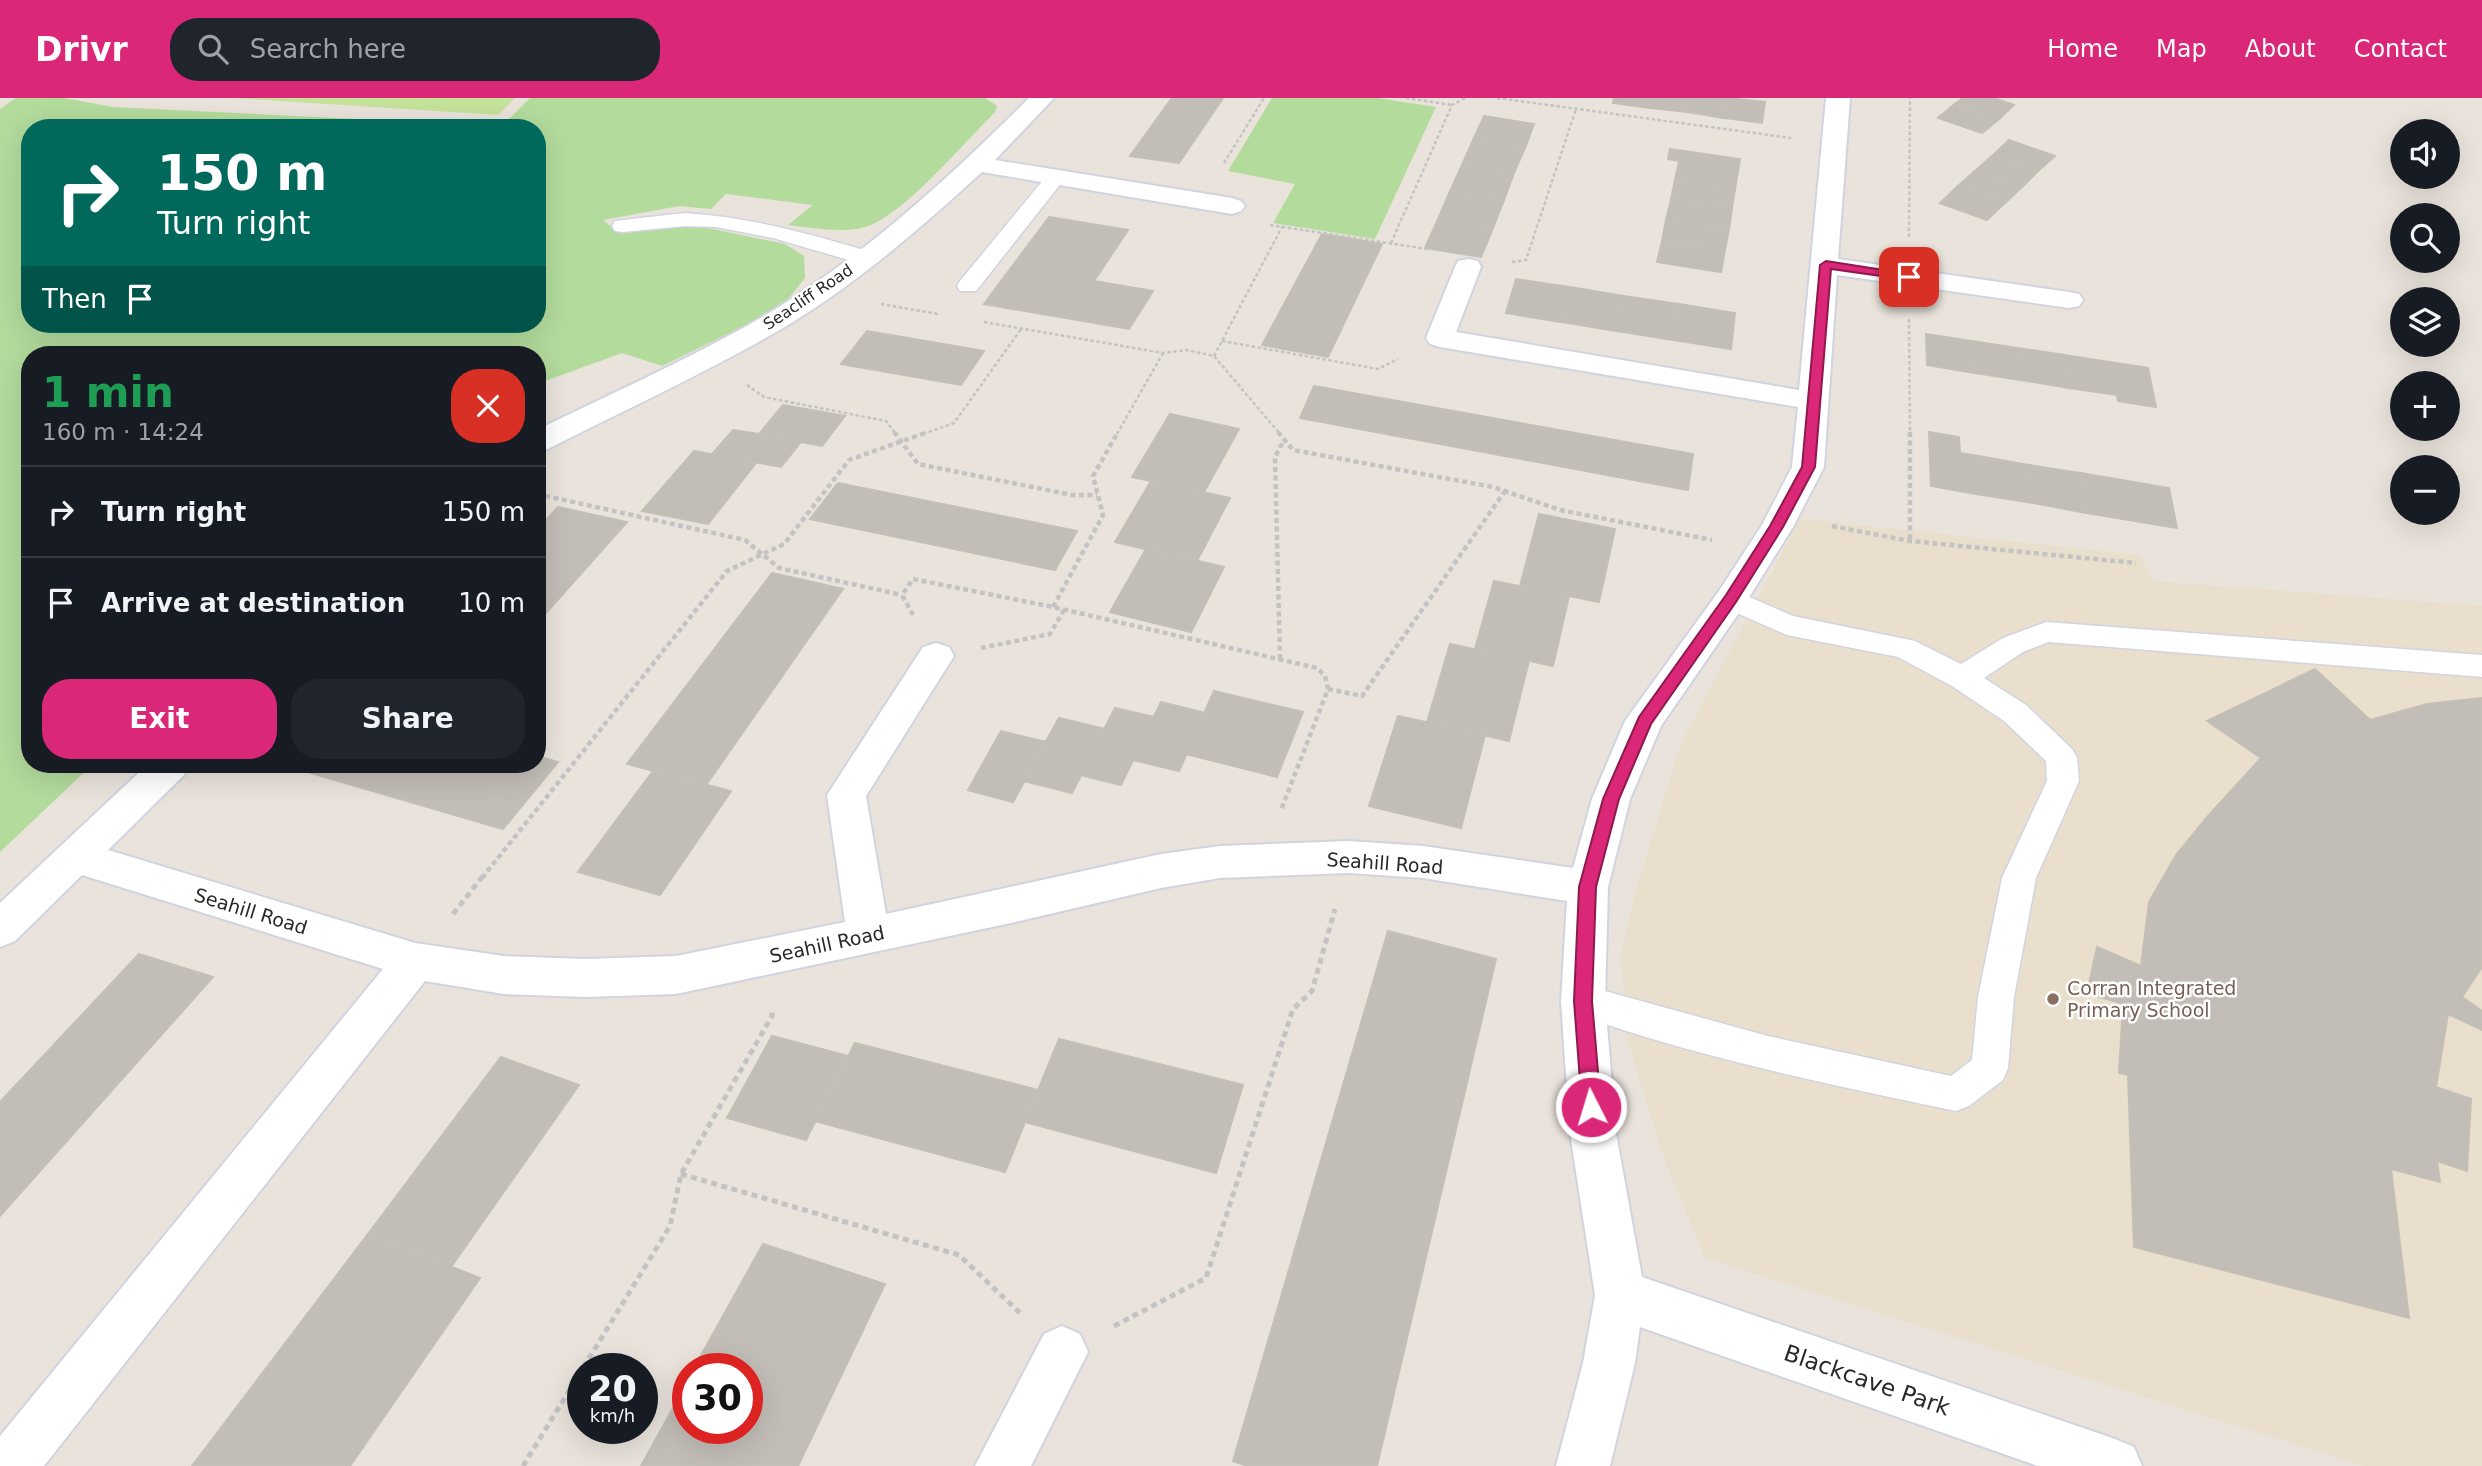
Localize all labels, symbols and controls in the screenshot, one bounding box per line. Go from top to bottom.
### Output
search box [170,18,660,81]
text: Drivr [35,30,128,69]
icon: search [194,30,232,68]
text: Search here [250,34,406,64]
text: Home [2047,35,2118,63]
text: Map [2156,35,2207,63]
text: About [2245,35,2316,63]
text: Contact [2354,35,2447,63]
map controls [2390,119,2460,525]
button: sound [2390,119,2460,189]
text: 150 m [157,145,327,202]
icon: right [42,147,133,238]
button: search [2390,203,2460,273]
text: Turn right [157,204,310,242]
pin [1879,247,1939,307]
icon: arrive [1890,258,1928,296]
street label: Seacliff Road [760,260,856,334]
icon: arrive [121,280,159,318]
text: Then [42,284,107,314]
button: layers [2390,287,2460,357]
text: 1 min [42,368,174,417]
button: close [451,369,525,443]
button: + [2390,371,2460,441]
text: 160 m · 14:24 [42,419,204,445]
button: − [2390,455,2460,525]
icon: right [42,493,80,531]
text: Turn right [101,497,246,527]
text: 150 m [442,497,525,527]
icon: arrive [42,584,80,622]
text: Arrive at destination [101,588,405,618]
text: 10 m [458,588,525,618]
button: Exit [42,679,277,759]
button: Share [291,679,525,759]
street label: Seahill Road [1326,848,1444,878]
street label: Seahill Road [192,883,310,939]
street label: Seahill Road [767,921,887,967]
place label: Corran Integrated Primary School [2067,977,2236,1021]
marker: Corran Integrated Primary School [2045,991,2061,1007]
position arrow [1554,1070,1628,1144]
street label: Blackcave Park [1781,1339,1954,1421]
speed limit sign: 30 [672,1353,763,1444]
text: 20 [588,1369,637,1409]
text: km/h [590,1405,635,1426]

